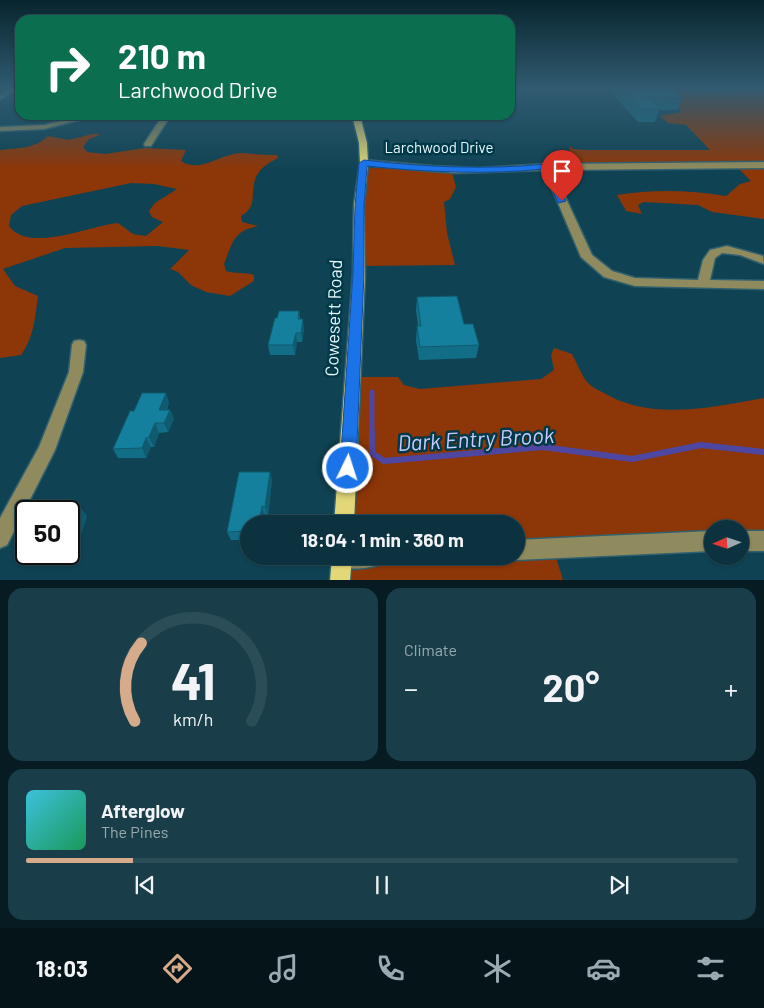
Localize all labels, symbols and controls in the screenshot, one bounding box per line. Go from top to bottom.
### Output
text: 210 m [118,34,206,76]
icon: right [35,35,100,100]
text: Larchwood Drive [118,76,278,102]
street label: Larchwood Drive [385,138,493,156]
pin [541,150,583,201]
icon: arrive [548,157,576,185]
street label: Cowesett Road [320,259,346,377]
water label: Dark Entry Brook [397,421,555,455]
position arrow [321,441,373,493]
speed limit sign: 50 [15,500,80,565]
north arrow [704,520,749,565]
map controls [704,520,749,565]
text: 18:04 · 1 min · 360 m [301,528,464,551]
text: Climate [404,640,457,659]
text: 41 [171,648,215,710]
text: 20° [542,664,600,710]
text: − [404,671,418,705]
text: + [724,671,738,705]
text: km/h [173,708,213,730]
text: Afterglow [101,799,185,822]
text: The Pines [101,822,169,841]
icon: previous [131,871,159,899]
icon: pause [368,871,396,899]
icon: next [605,871,633,899]
icon: directions [160,951,195,986]
icon: music [266,951,301,986]
icon: phone [373,951,408,986]
icon: climate [480,951,515,986]
icon: car [586,951,621,986]
icon: filters [693,951,728,986]
text: 18:03 [36,955,88,981]

